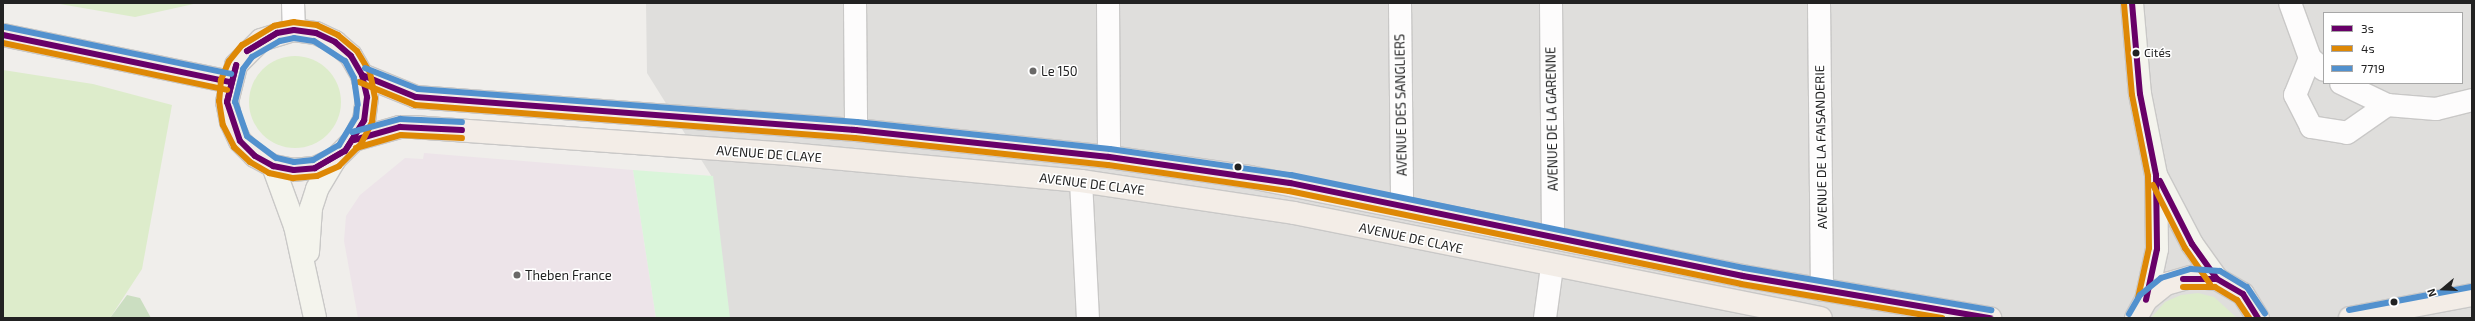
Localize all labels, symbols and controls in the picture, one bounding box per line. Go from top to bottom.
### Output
legend [2323,12,2463,84]
text: 3s [2361,21,2374,35]
street label: AVENUE DES SANGLIERS [1392,34,1410,176]
text: 4s [2361,41,2374,55]
place label: Cités [2144,46,2171,60]
street label: AVENUE DE LA GARENNE [1543,47,1561,191]
marker: Cités [2131,48,2141,58]
text: 7719 [2361,61,2385,75]
place label: Le 150 [1041,63,1078,79]
street label: AVENUE DE LA FAISANDERIE [1812,65,1830,229]
marker: Le 150 [1028,66,1038,76]
street label: AVENUE DE CLAYE [716,143,822,165]
unlabelled marker [1233,162,1243,172]
street label: AVENUE DE CLAYE [1039,170,1145,198]
street label: AVENUE DE CLAYE [1358,219,1464,257]
place label: Theben France [525,267,612,283]
north arrow [2423,269,2463,309]
marker: Theben France [512,270,522,280]
text: N [2424,287,2439,299]
unlabelled marker [2389,297,2399,307]

